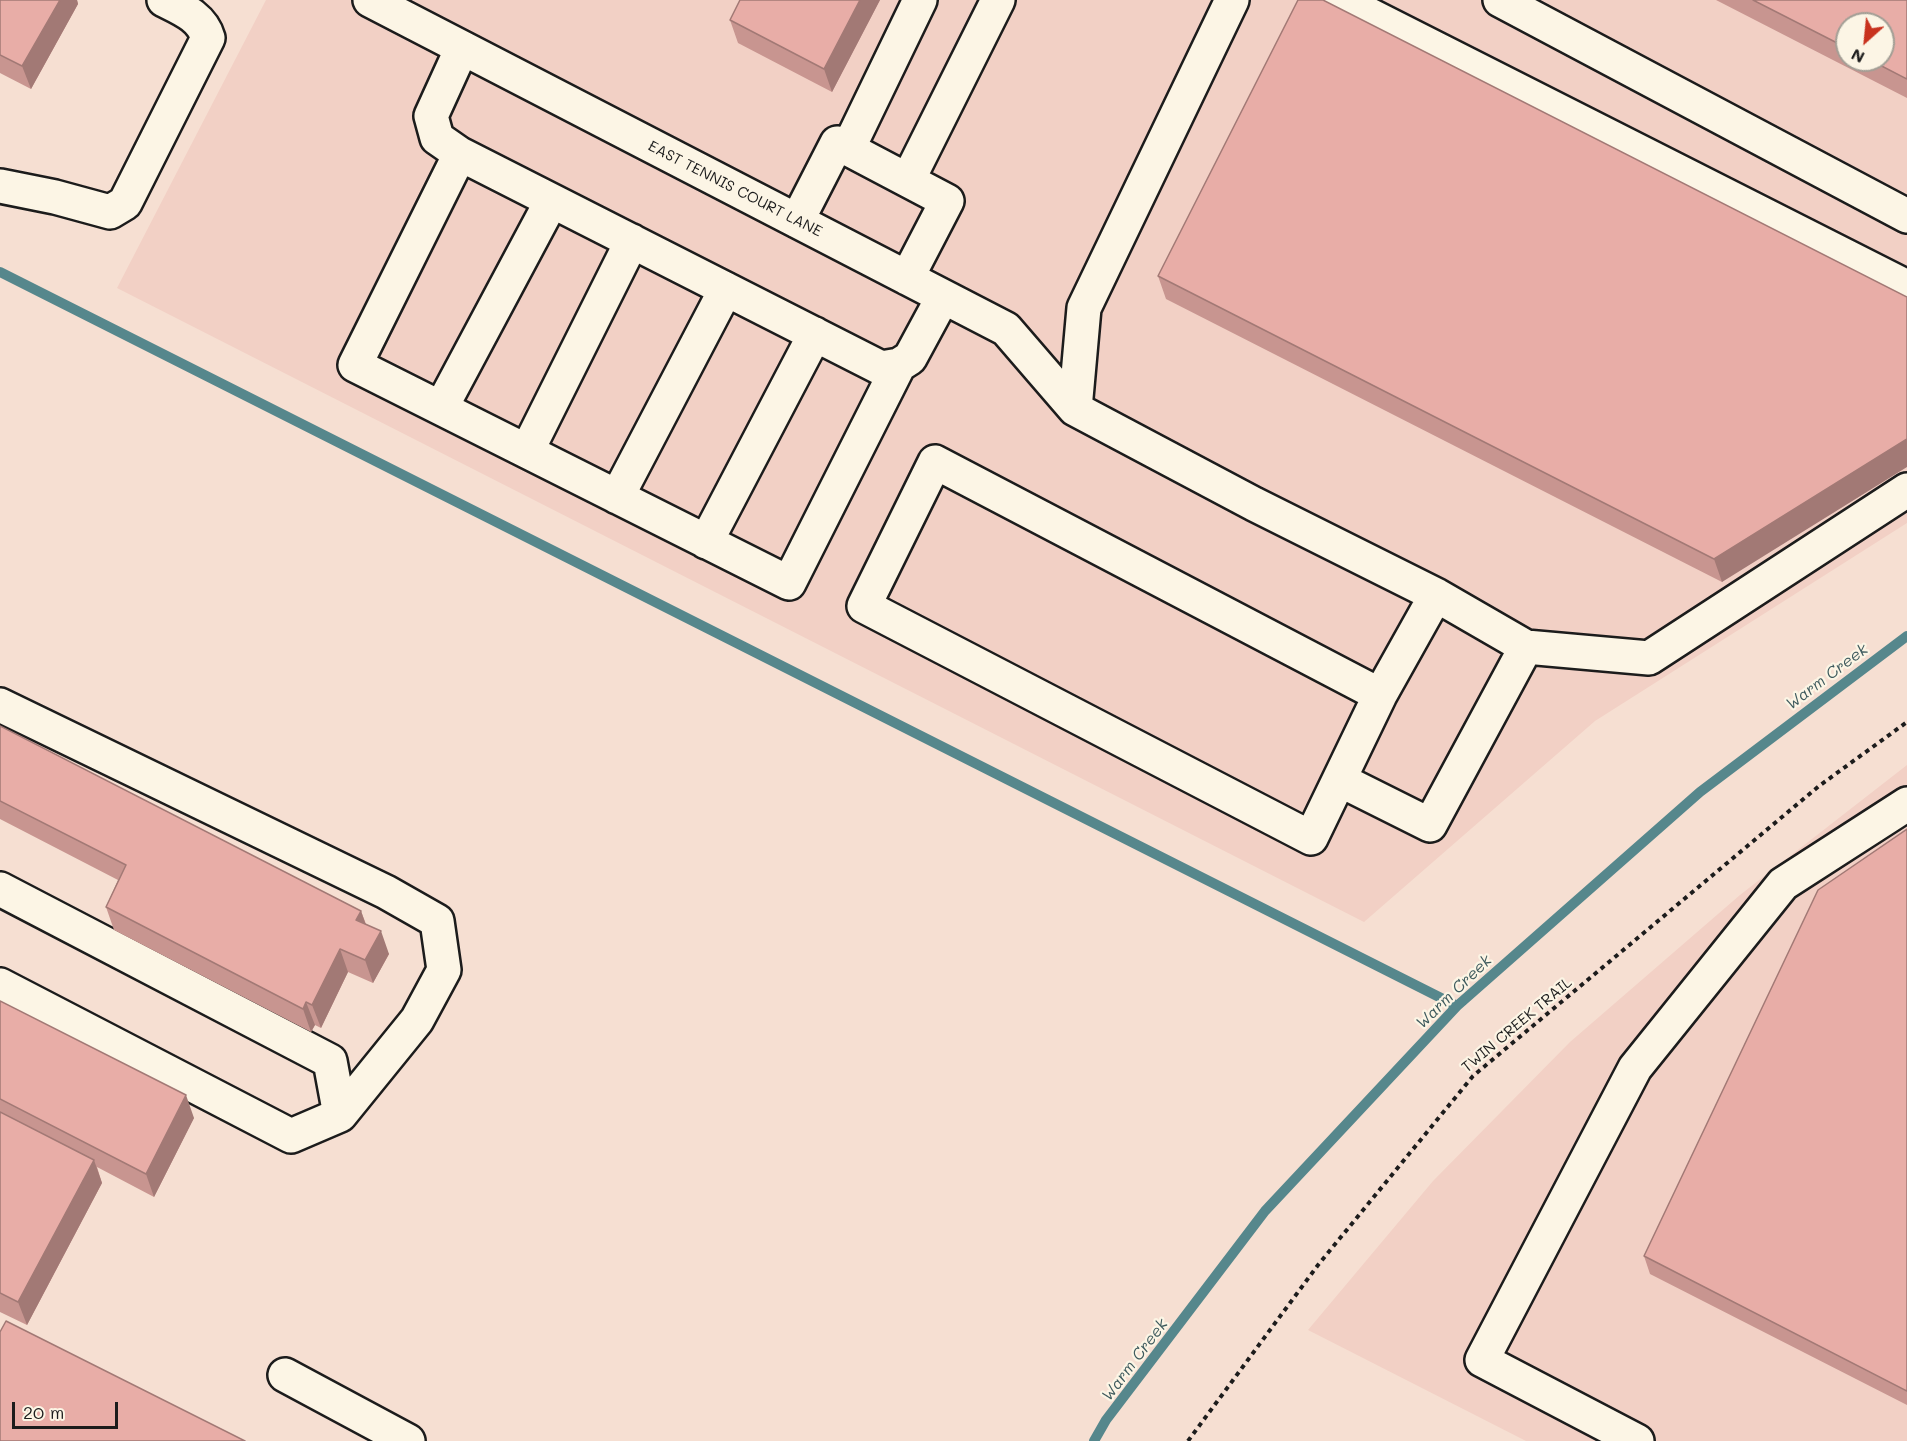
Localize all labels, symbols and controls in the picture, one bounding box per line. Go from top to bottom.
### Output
north arrow [1835,12,1895,72]
text: N [1847,45,1868,69]
street label: EAST TENNIS COURT LANE [645,137,825,241]
water label: Warm Creek [1782,640,1872,714]
water label: Warm Creek [1412,951,1496,1033]
street label: TWIN CREEK TRAIL [1458,974,1576,1076]
water label: Warm Creek [1098,1315,1172,1405]
scale bar [15,1390,122,1428]
text: 20 m [23,1400,64,1424]

